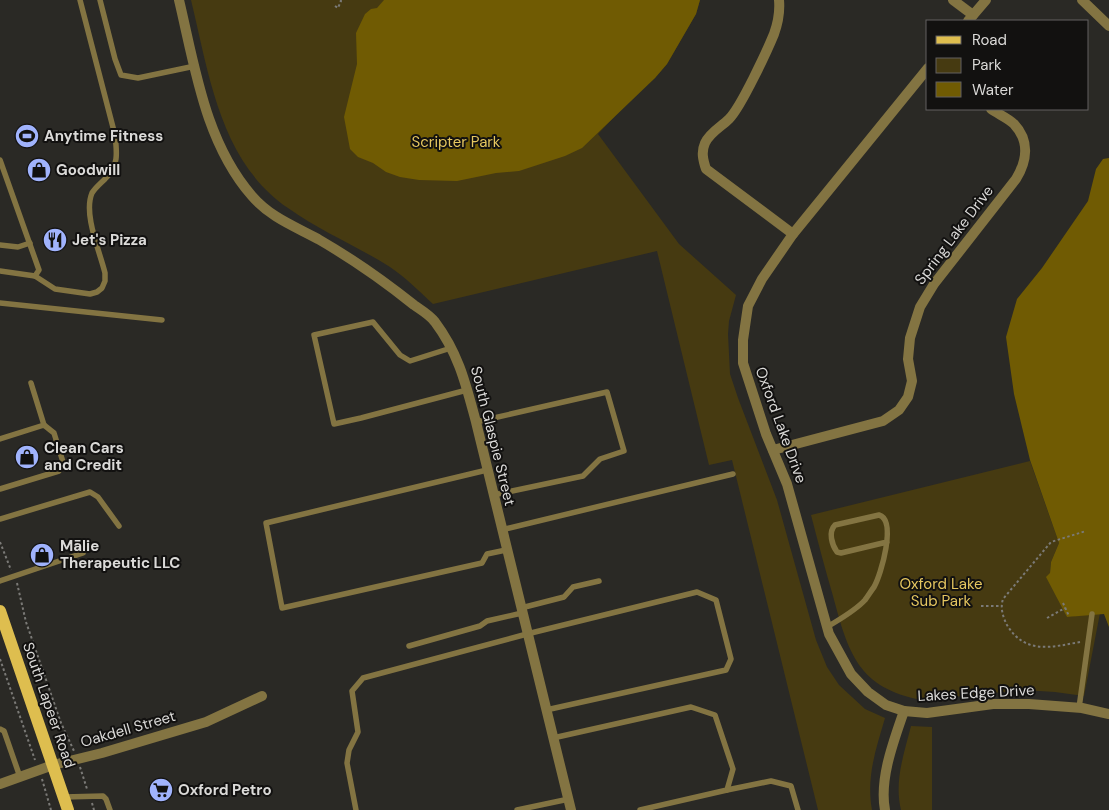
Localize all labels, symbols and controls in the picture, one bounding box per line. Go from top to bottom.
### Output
legend [926,20,1089,110]
text: Road [972,30,1007,50]
text: Park [972,55,1002,75]
text: Water [972,80,1014,100]
sports icon: Anytime Fitness [14,123,40,149]
place label: Anytime Fitness [44,126,163,146]
park label: Scripter Park [412,132,501,152]
shop icon: Goodwill [26,157,52,183]
place label: Goodwill [56,160,120,180]
street label: Spring Lake Drive [910,181,998,289]
restaurant icon: Jet's Pizza [42,227,68,253]
place label: Jet's Pizza [72,230,147,250]
street label: South Glaspie Street [466,364,520,508]
street label: Oxford Lake Drive [751,364,811,486]
place label: Clean Cars and Credit [44,438,124,475]
shop icon: Clean Cars and Credit [14,444,40,470]
place label: Mālie Therapeutic LLC [60,536,180,573]
shop icon: Mālie Therapeutic LLC [29,542,55,568]
park label: Oxford Lake Sub Park [899,574,983,611]
street label: South Lapeer Road [18,640,80,770]
street label: Lakes Edge Drive [917,680,1035,706]
street label: Oakdell Street [78,706,178,752]
supermarket icon: Oxford Petro [148,777,174,803]
place label: Oxford Petro [178,780,272,800]

